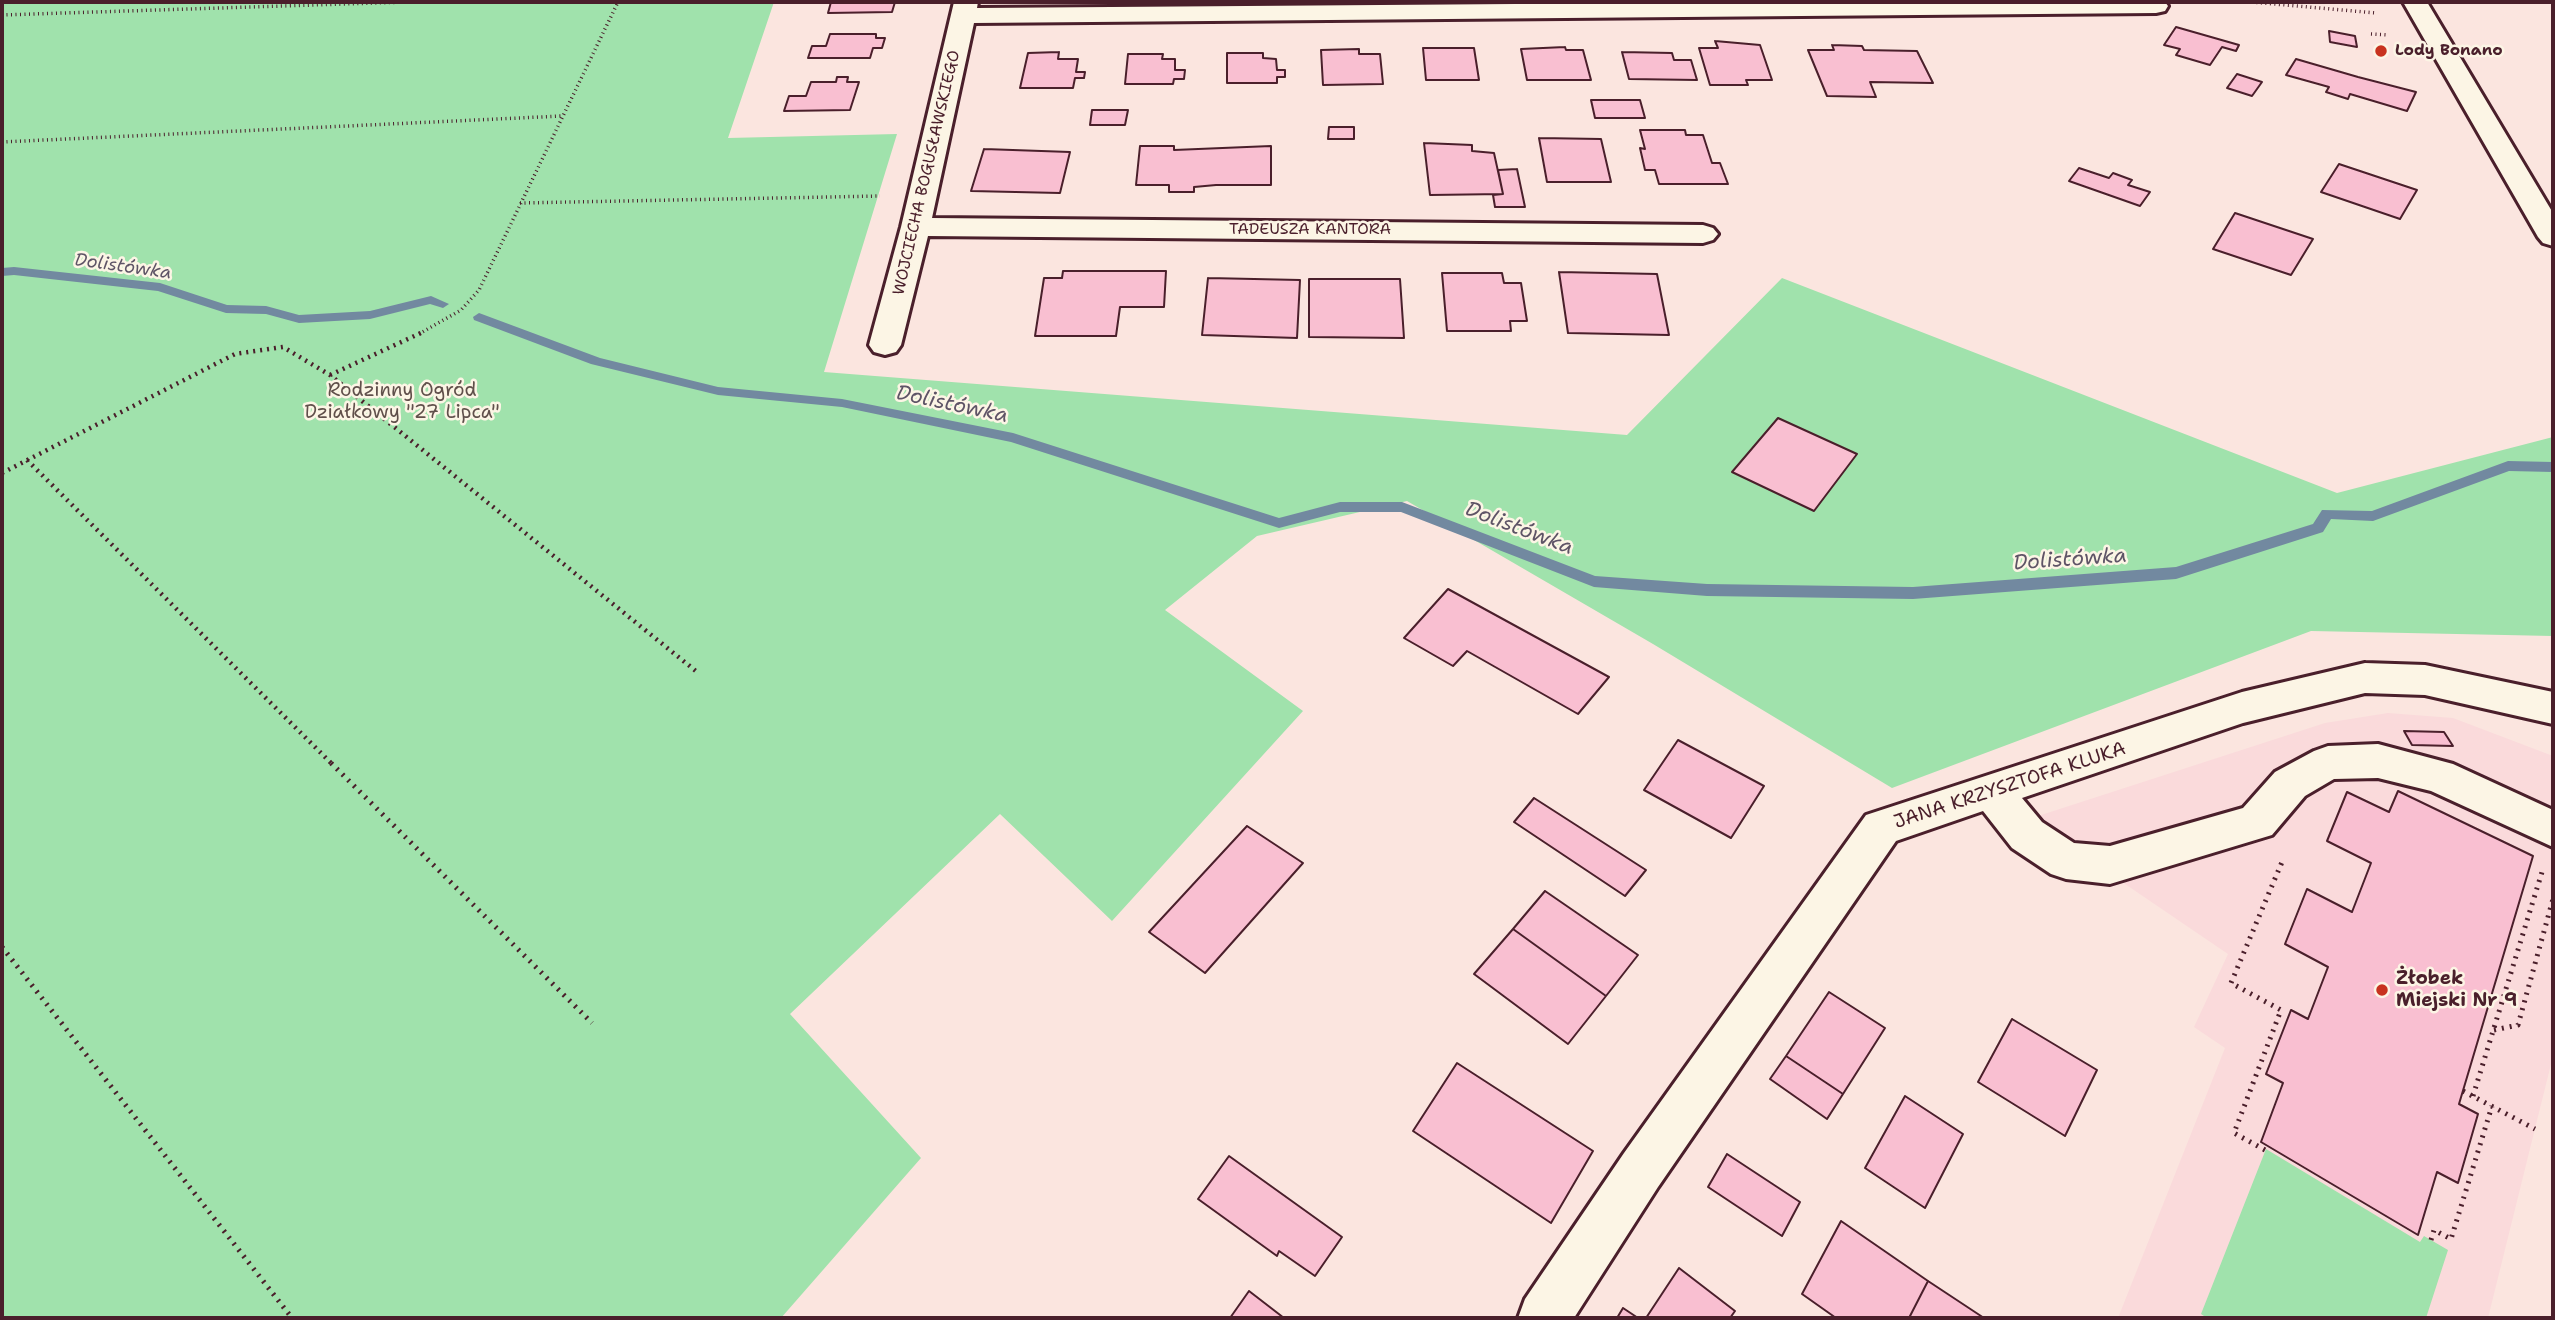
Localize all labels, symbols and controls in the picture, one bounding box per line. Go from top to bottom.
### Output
place label: Lody Bonano [2395,41,2503,61]
marker: Lody Bonano [2373,43,2389,59]
street label: WOJCIECHA BOGUSŁAWSKIEGO [889,49,965,297]
street label: TADEUSZA KANTORA [1229,220,1391,240]
water label: Dolistówka [73,250,173,284]
park label: Rodzinny Ogród Działkowy "27 Lipca" [304,380,500,424]
water label: Dolistówka [894,381,1010,429]
water label: Dolistówka [1461,497,1577,561]
water label: Dolistówka [2012,543,2128,577]
street label: JANA KRZYSZTOFA KLUKA [1891,738,2129,834]
place label: Żłobek Miejski Nr 9 [2396,968,2517,1012]
marker: Żłobek Miejski Nr 9 [2374,982,2390,998]

